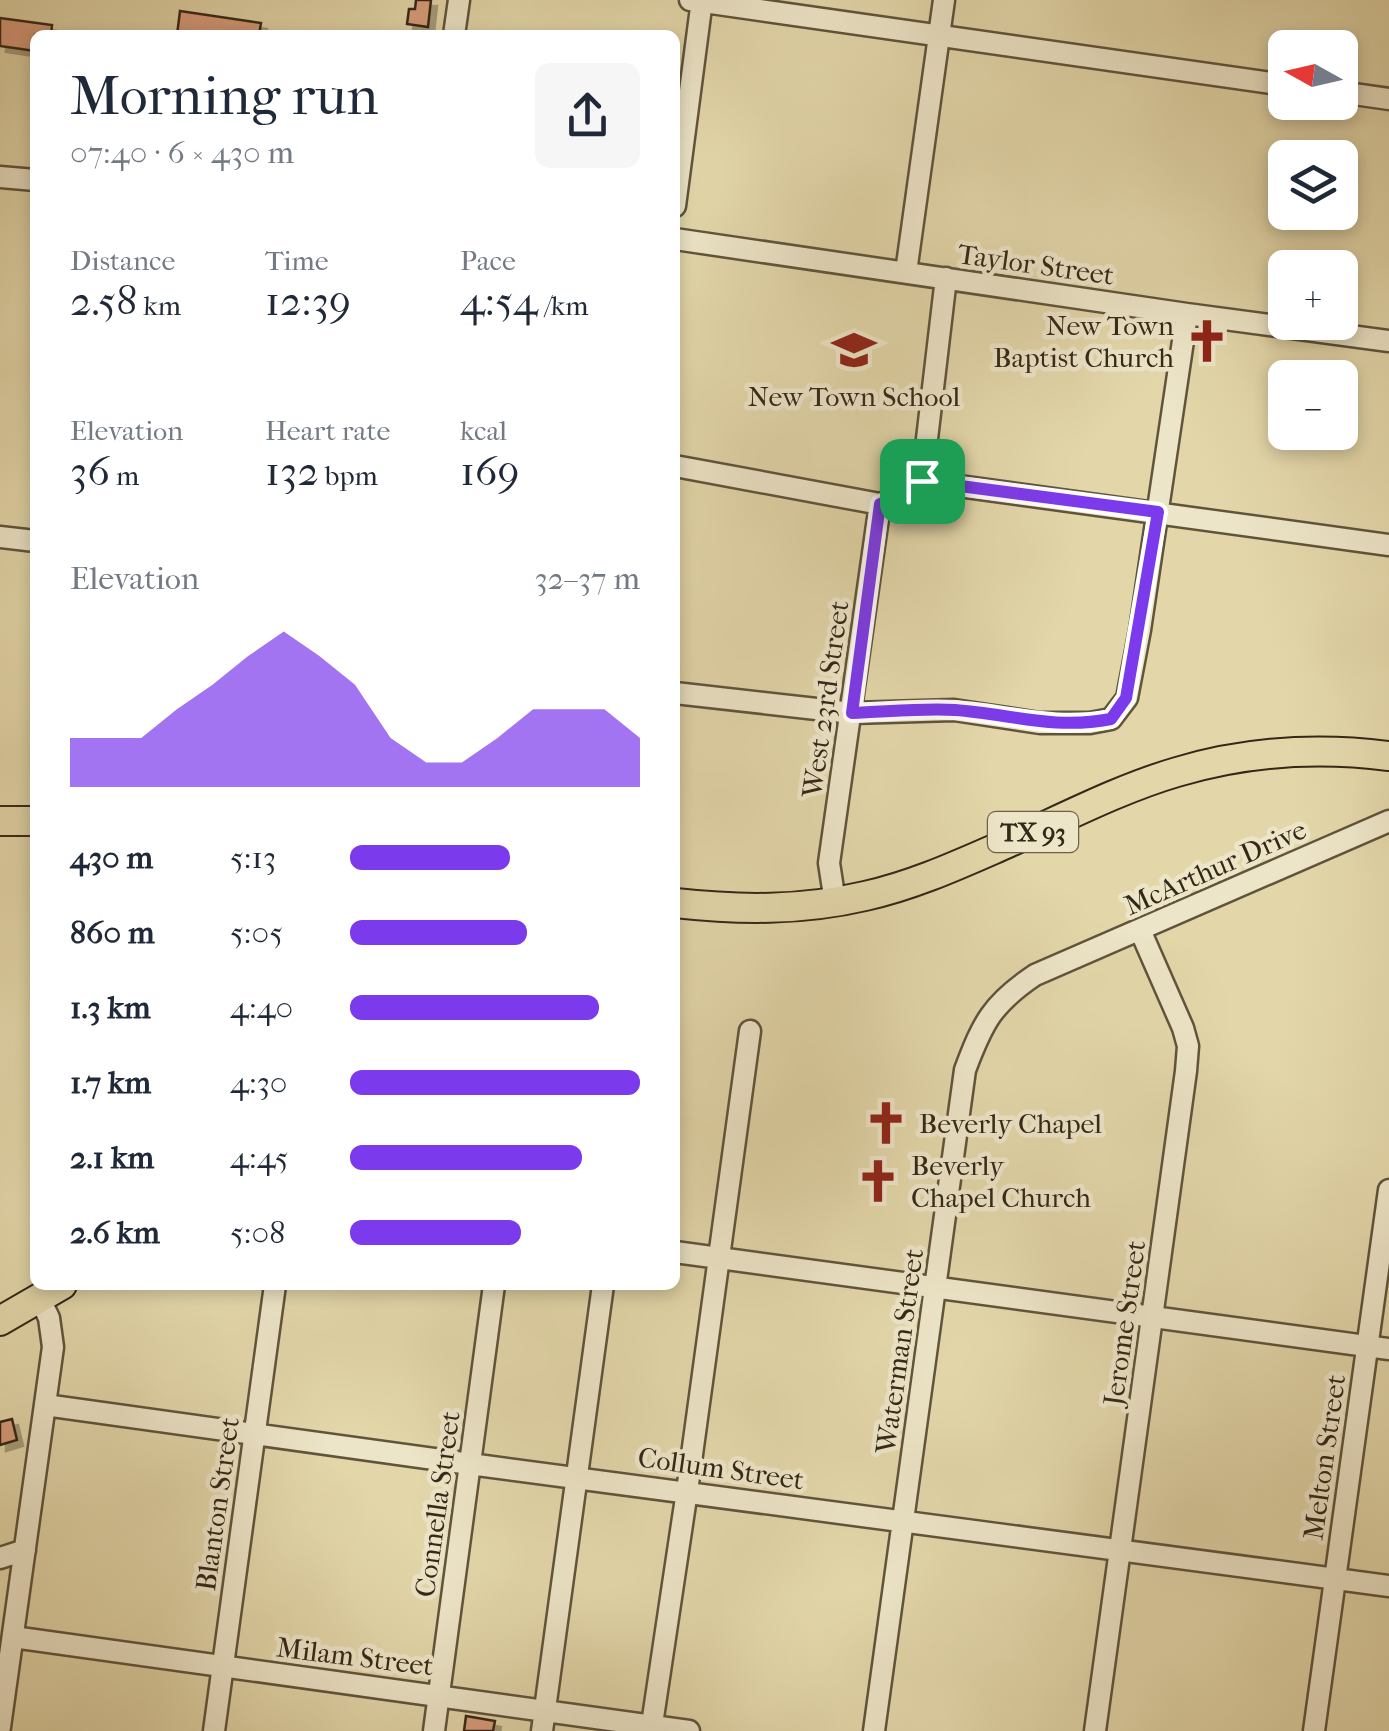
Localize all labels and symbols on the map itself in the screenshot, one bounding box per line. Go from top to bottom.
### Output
north arrow [1268,30,1358,120]
street label: Taylor Street [956,237,1116,292]
place label: New Town Baptist Church [993,309,1174,374]
church icon: New Town Baptist Church [1183,317,1231,365]
school or university icon: New Town School [830,326,878,374]
place label: New Town School [748,380,960,413]
pin [880,439,965,524]
street label: West 23rd Street [795,599,856,801]
road number: TX 93 [988,812,1078,852]
street label: McArthur Drive [1119,813,1311,922]
church icon: Beverly Chapel [862,1099,910,1147]
place label: Beverly Chapel [919,1107,1102,1140]
place label: Beverly Chapel Church [911,1149,1091,1214]
church icon: Beverly Chapel Church [854,1157,902,1205]
street label: Jerome Street [1096,1238,1152,1410]
street label: Waterman Street [869,1246,930,1457]
street label: Melton Street [1297,1372,1352,1542]
street label: Connella Street [408,1409,467,1599]
street label: Blanton Street [189,1415,246,1593]
street label: Collum Street [636,1441,806,1496]
street label: Milam Street [275,1631,435,1682]

